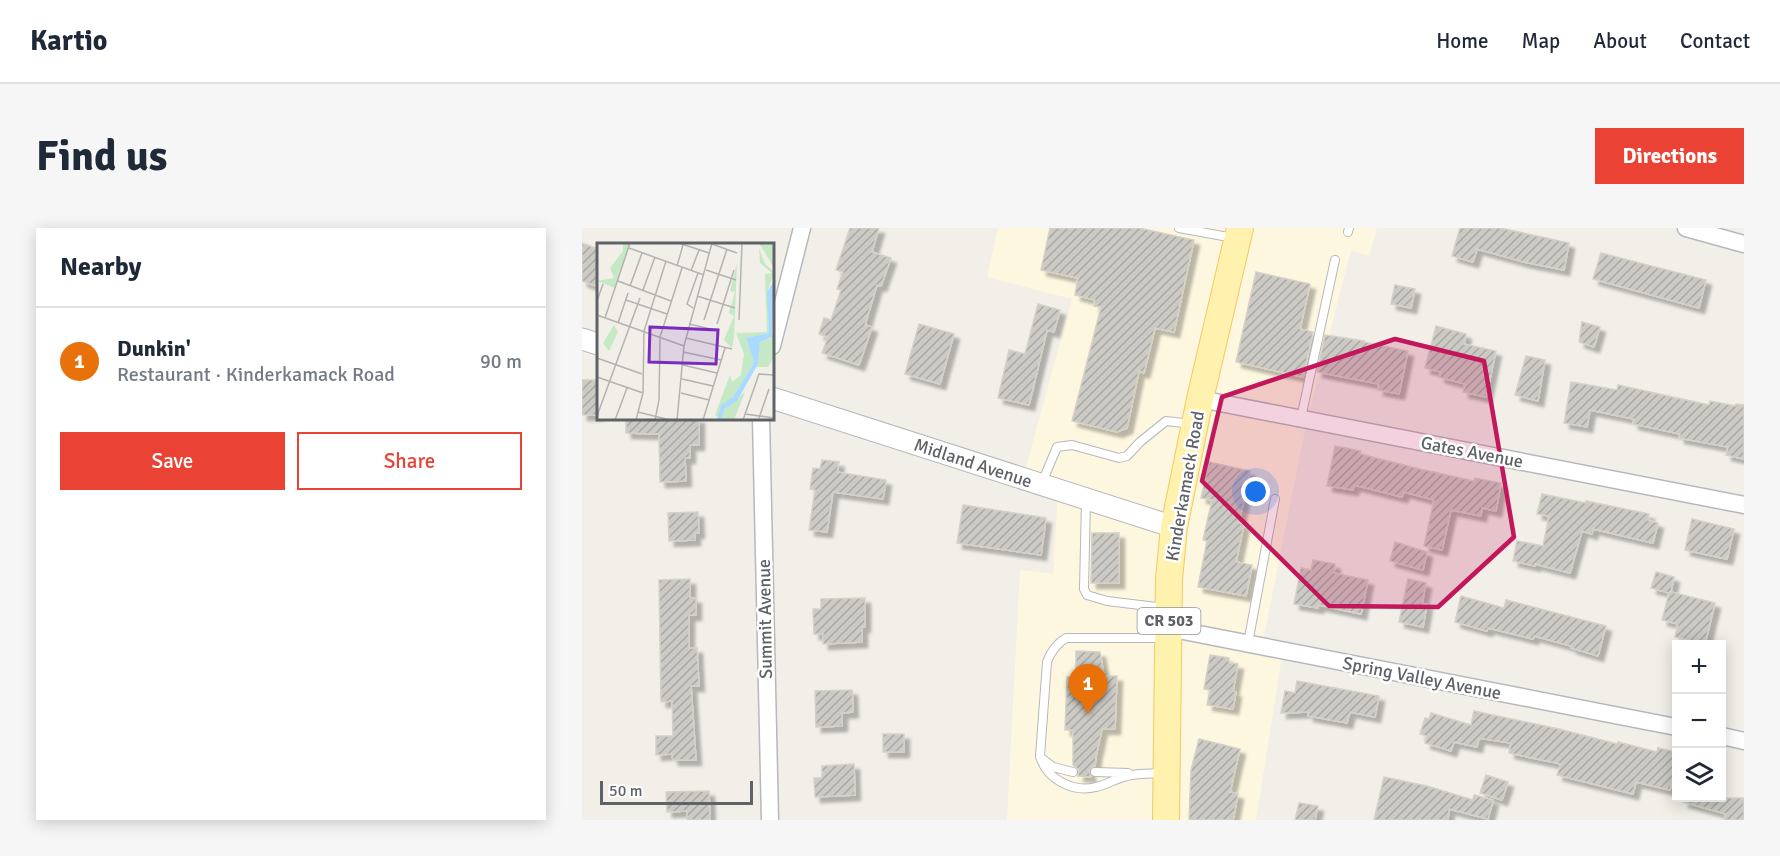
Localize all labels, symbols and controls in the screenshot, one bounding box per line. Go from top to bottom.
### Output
text: Kartio [30,24,107,58]
text: Home [1436,28,1489,54]
text: Map [1522,28,1560,54]
text: About [1593,28,1647,54]
text: Contact [1680,28,1750,54]
button: Directions [1595,128,1744,184]
text: Find us [36,131,167,182]
inset map [597,243,774,420]
text: Nearby [60,251,141,283]
text: Dunkin' [117,335,191,362]
text: 1 [74,349,85,374]
text: 90 m [480,349,522,374]
text: Restaurant · Kinderkamack Road [117,362,395,387]
street label: Kinderkamack Road [1161,409,1209,563]
street label: Gates Avenue [1419,431,1525,473]
button: Save [60,432,285,490]
button: Share [297,432,522,490]
street label: Midland Avenue [911,434,1035,492]
your location [1241,477,1270,506]
street label: Summit Avenue [753,559,777,679]
road number: CR 503 [1138,608,1200,634]
map controls [1672,640,1726,802]
button: + [1672,640,1726,694]
street label: Spring Valley Avenue [1341,652,1503,704]
pin: 1 [1068,664,1108,714]
button: − [1672,694,1726,748]
button: layers [1672,748,1726,802]
scale bar [600,778,753,806]
text: 50 m [609,781,643,801]

